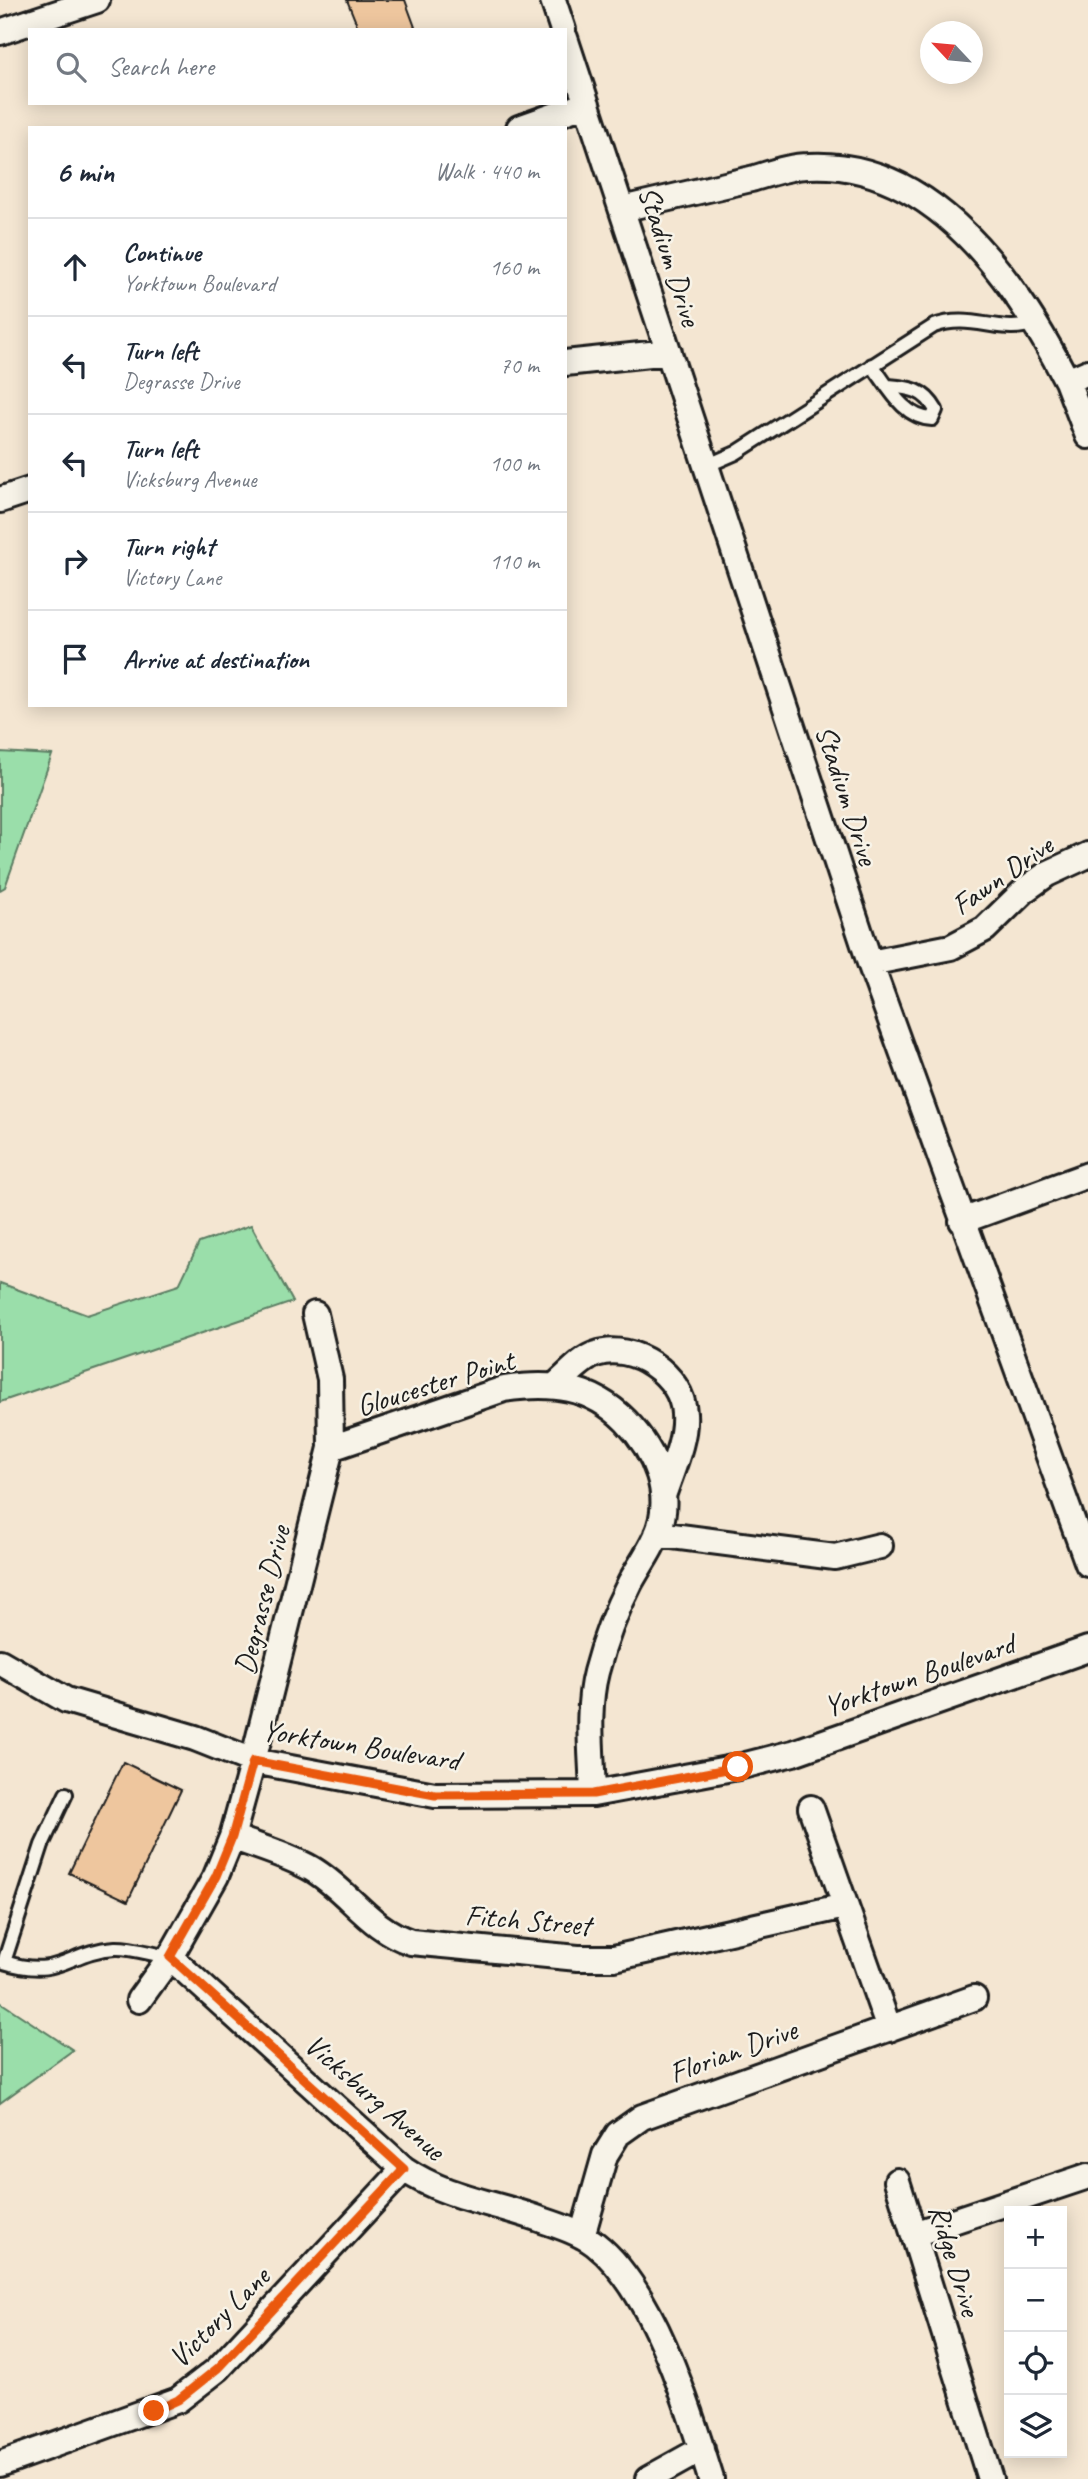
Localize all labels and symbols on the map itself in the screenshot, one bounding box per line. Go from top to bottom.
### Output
north arrow [920,21,983,84]
street label: Stadium Drive [630,181,711,333]
street label: Stadium Drive [807,720,888,872]
street label: Fawn Drive [944,825,1062,924]
street label: Gloucester Point [352,1340,521,1425]
street label: Degrasse Drive [225,1520,299,1678]
street label: Yorktown Boulevard [819,1623,1023,1725]
street label: Yorktown Boulevard [260,1711,467,1780]
route start [722,1751,753,1782]
street label: Fitch Street [464,1896,596,1945]
street label: Florian Drive [664,2010,804,2092]
street label: Vicksburg Avenue [297,2026,455,2170]
street label: Ridge Drive [920,2200,991,2322]
street label: Victory Lane [160,2257,279,2376]
route end [138,2395,169,2426]

